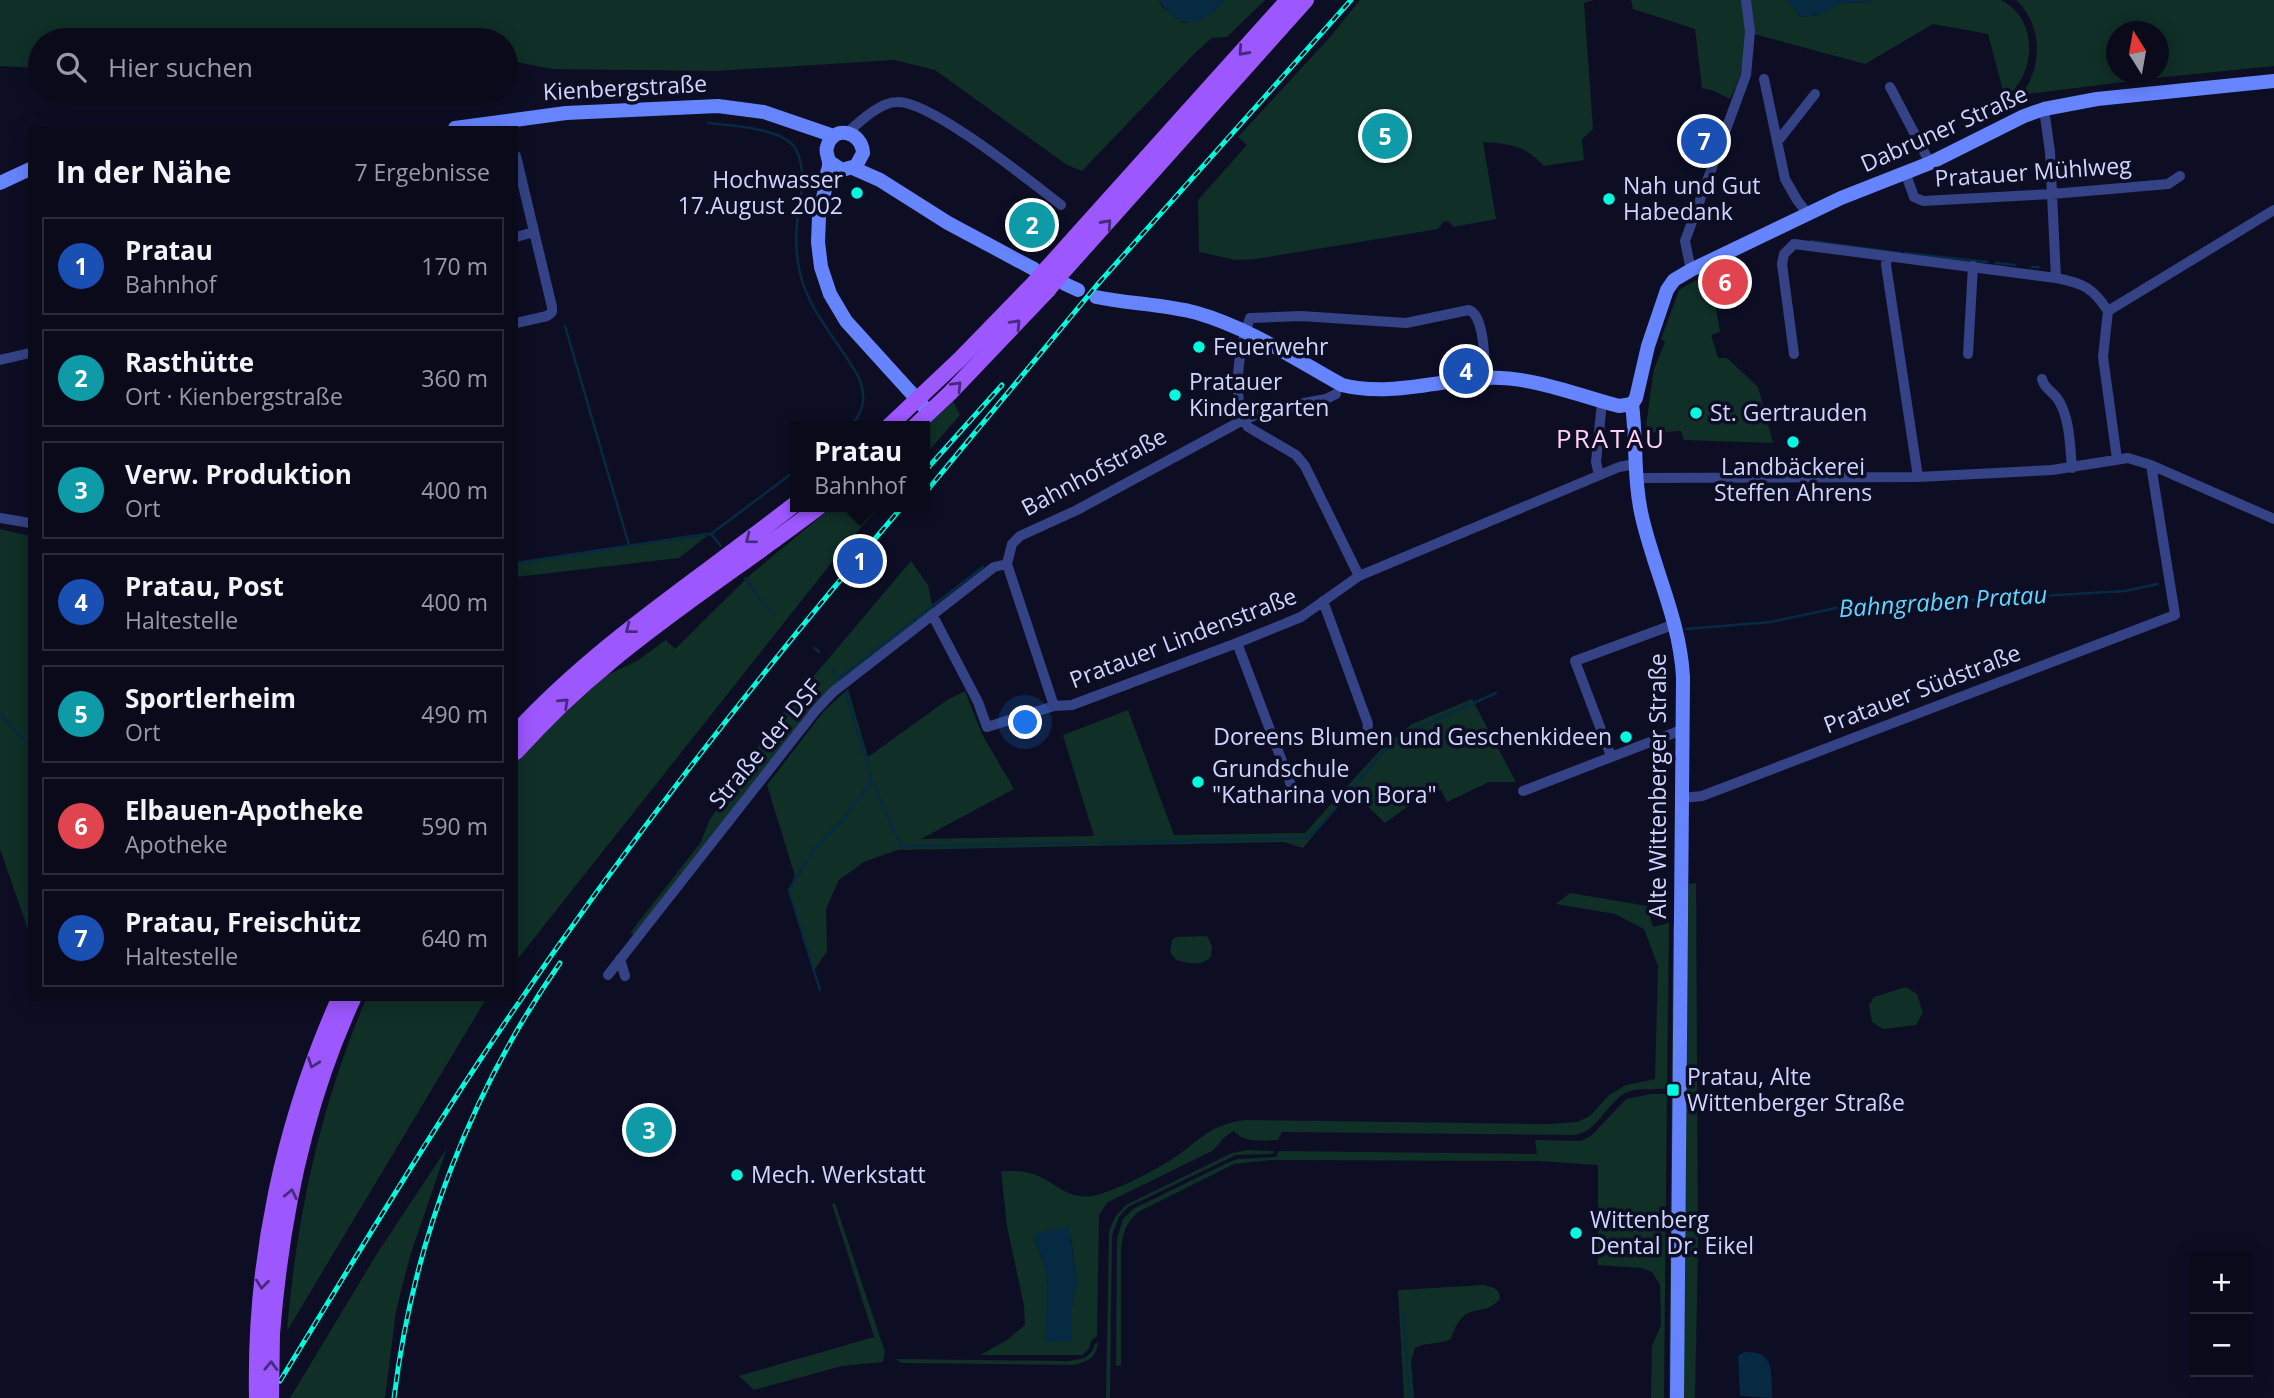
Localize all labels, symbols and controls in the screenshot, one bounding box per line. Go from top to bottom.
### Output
north arrow [2106,21,2169,84]
search box [28,28,518,105]
one-way arrow [1238,43,1251,56]
icon: search [52,48,90,86]
text: Hier suchen [108,49,253,85]
street label: Kienbergstraße [542,67,708,107]
street label: Dabruner Straße [1855,77,2032,179]
pin: 5 [1362,110,1408,162]
pin: 7 [1681,115,1727,167]
street label: Pratauer Mühlweg [1933,148,2133,194]
text: In der Nähe [56,151,232,192]
text: 7 Ergebnisse [354,156,490,188]
place label: Hochwasser 17.August 2002 [678,163,844,221]
place label: Nah und Gut Habedank [1623,169,1760,227]
marker: Hochwasser 17.August 2002 [849,185,865,201]
marker: Nah und Gut Habedank [1601,191,1617,207]
pin: 2 [1009,199,1055,251]
one-way arrow [1099,219,1111,232]
text: Pratau [125,232,213,268]
text: 1 [74,250,88,282]
text: 170 m [421,250,488,282]
pin: 6 [1702,256,1748,308]
text: Bahnhof [125,268,217,300]
one-way arrow [1008,320,1021,333]
place label: Feuerwehr [1213,330,1329,362]
marker: Feuerwehr [1191,339,1207,355]
text: Rasthütte [125,344,254,380]
pin: 4 [1443,345,1489,397]
text: 2 [74,362,88,394]
text: 360 m [421,362,488,394]
place label: Pratauer Kindergarten [1189,365,1329,423]
text: Ort · Kienbergstraße [125,380,343,412]
one-way arrow [949,382,961,394]
marker: Pratauer Kindergarten [1167,387,1183,403]
place label: St. Gertrauden [1710,396,1867,428]
marker: St. Gertrauden [1688,405,1704,421]
street label: Bahnhofstraße [1015,419,1172,523]
district label: PRATAU [1556,420,1666,456]
popup [790,421,930,512]
text: Pratau [814,433,902,469]
marker: Landbäckerei Steffen Ahrens [1785,434,1801,450]
place label: Landbäckerei Steffen Ahrens [1714,450,1872,508]
text: Verw. Produktion [125,456,352,492]
text: Bahnhof [814,469,906,501]
text: 3 [74,474,88,506]
text: 400 m [421,474,488,506]
text: Ort [125,492,161,524]
one-way arrow [745,530,757,543]
pin: 1 [837,535,883,587]
text: Pratau, Post [125,568,284,604]
water label: Bahngraben Pratau [1838,577,2048,624]
street label: Pratauer Lindenstraße [1064,579,1301,695]
text: 4 [74,586,88,618]
text: 400 m [421,586,488,618]
text: Haltestelle [125,604,238,636]
one-way arrow [625,620,638,633]
street label: Pratauer Südstraße [1818,636,2025,740]
street label: Alte Wittenberger Straße [1641,653,1673,919]
street label: Straße der DSF [701,672,828,815]
text: Sportlerheim [125,680,296,716]
text: 5 [74,698,88,730]
text: 490 m [421,698,488,730]
one-way arrow [556,699,569,711]
your location [1008,705,1042,739]
text: Ort [125,716,161,748]
place label: Doreens Blumen und Geschenkideen [1213,720,1612,752]
marker: Doreens Blumen und Geschenkideen [1618,729,1634,745]
place label: Grundschule "Katharina von Bora" [1212,752,1437,810]
marker: Grundschule "Katharina von Bora" [1190,774,1206,790]
text: Elbauen-Apotheke [125,792,363,828]
text: 6 [74,810,88,842]
text: 590 m [421,810,488,842]
text: Apotheke [125,828,228,860]
text: Pratau, Freischütz [125,904,361,940]
text: 7 [74,922,88,954]
text: 640 m [421,922,488,954]
text: Haltestelle [125,940,238,972]
one-way arrow [307,1056,321,1068]
place label: Pratau, Alte Wittenberger Straße [1687,1060,1905,1118]
marker: Pratau, Alte Wittenberger Straße [1665,1082,1681,1098]
pin: 3 [626,1104,672,1156]
place label: Mech. Werkstatt [751,1158,926,1190]
marker: Mech. Werkstatt [729,1167,745,1183]
one-way arrow [282,1188,297,1200]
place label: Wittenberg Dental Dr. Eikel [1590,1203,1754,1261]
marker: Wittenberg Dental Dr. Eikel [1568,1225,1584,1241]
map controls [2190,1251,2253,1377]
button: + [2190,1251,2253,1314]
one-way arrow [255,1278,270,1289]
button: − [2190,1314,2253,1377]
one-way arrow [264,1360,279,1371]

